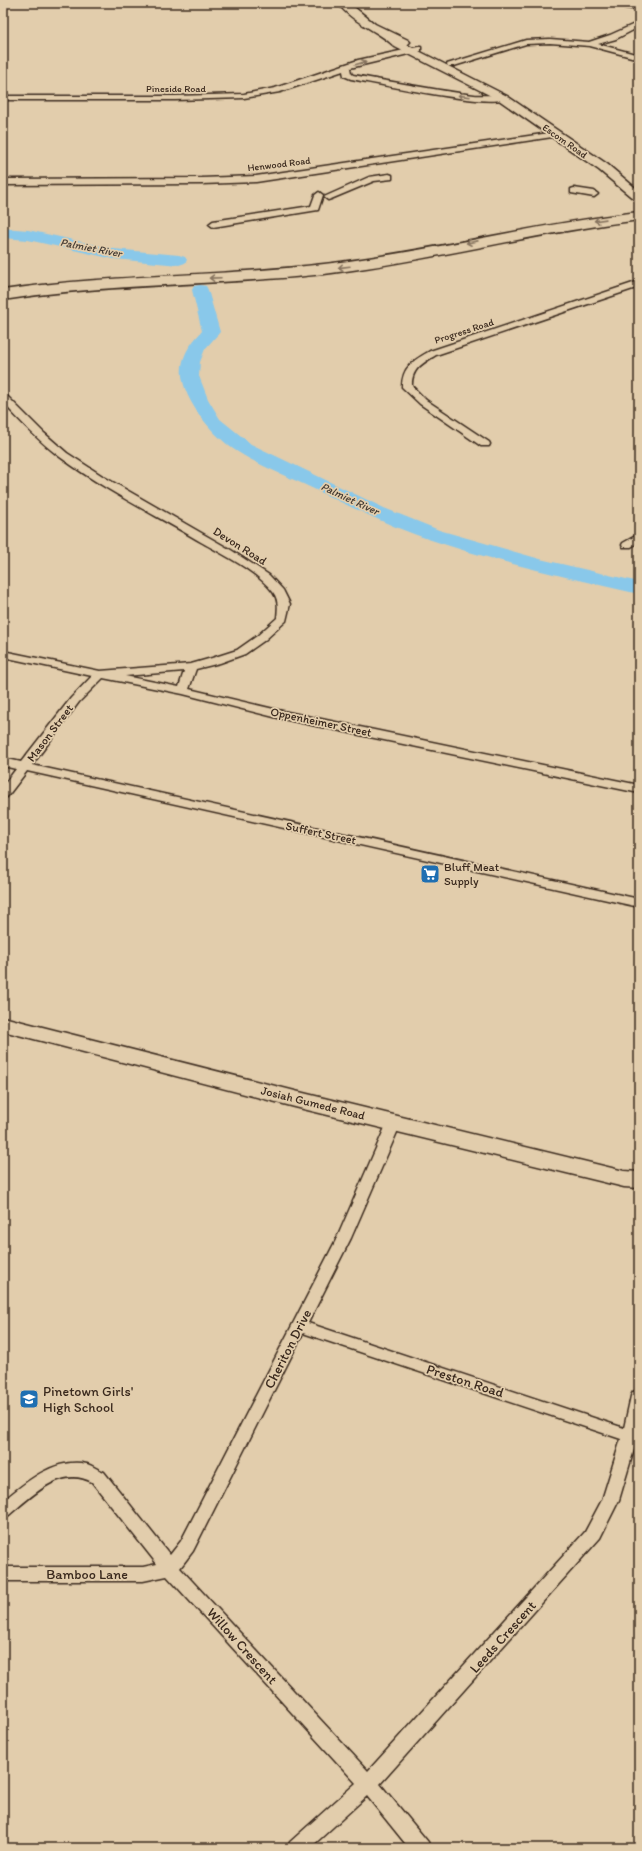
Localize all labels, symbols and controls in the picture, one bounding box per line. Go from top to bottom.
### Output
one-way arrow [354,59,367,66]
street label: Pineside Road [146,82,206,95]
one-way arrow [458,92,471,100]
street label: Escom Road [540,121,590,162]
street label: Henwood Road [247,154,312,174]
one-way arrow [594,216,607,224]
water label: Palmiet River [59,236,125,261]
one-way arrow [466,239,479,247]
one-way arrow [338,263,351,271]
one-way arrow [209,274,222,281]
street label: Progress Road [433,315,496,347]
water label: Palmiet River [319,480,383,519]
street label: Devon Road [211,524,270,568]
street label: Mason Street [24,701,76,764]
street label: Oppenheimer Street [269,704,373,740]
street label: Suffert Street [284,819,358,847]
place label: Bluff Meat Supply [444,860,500,888]
supermarket icon: Bluff Meat Supply [419,863,441,885]
street label: Josiah Gumede Road [260,1083,367,1123]
street label: Cheriton Drive [261,1306,315,1392]
street label: Preston Road [424,1361,506,1402]
place label: Pinetown Girls' High School [43,1383,134,1416]
school or university icon: Pinetown Girls' High School [18,1388,40,1410]
street label: Bamboo Lane [46,1566,128,1583]
street label: Leeds Crescent [466,1597,540,1677]
street label: Willow Crescent [203,1604,281,1688]

